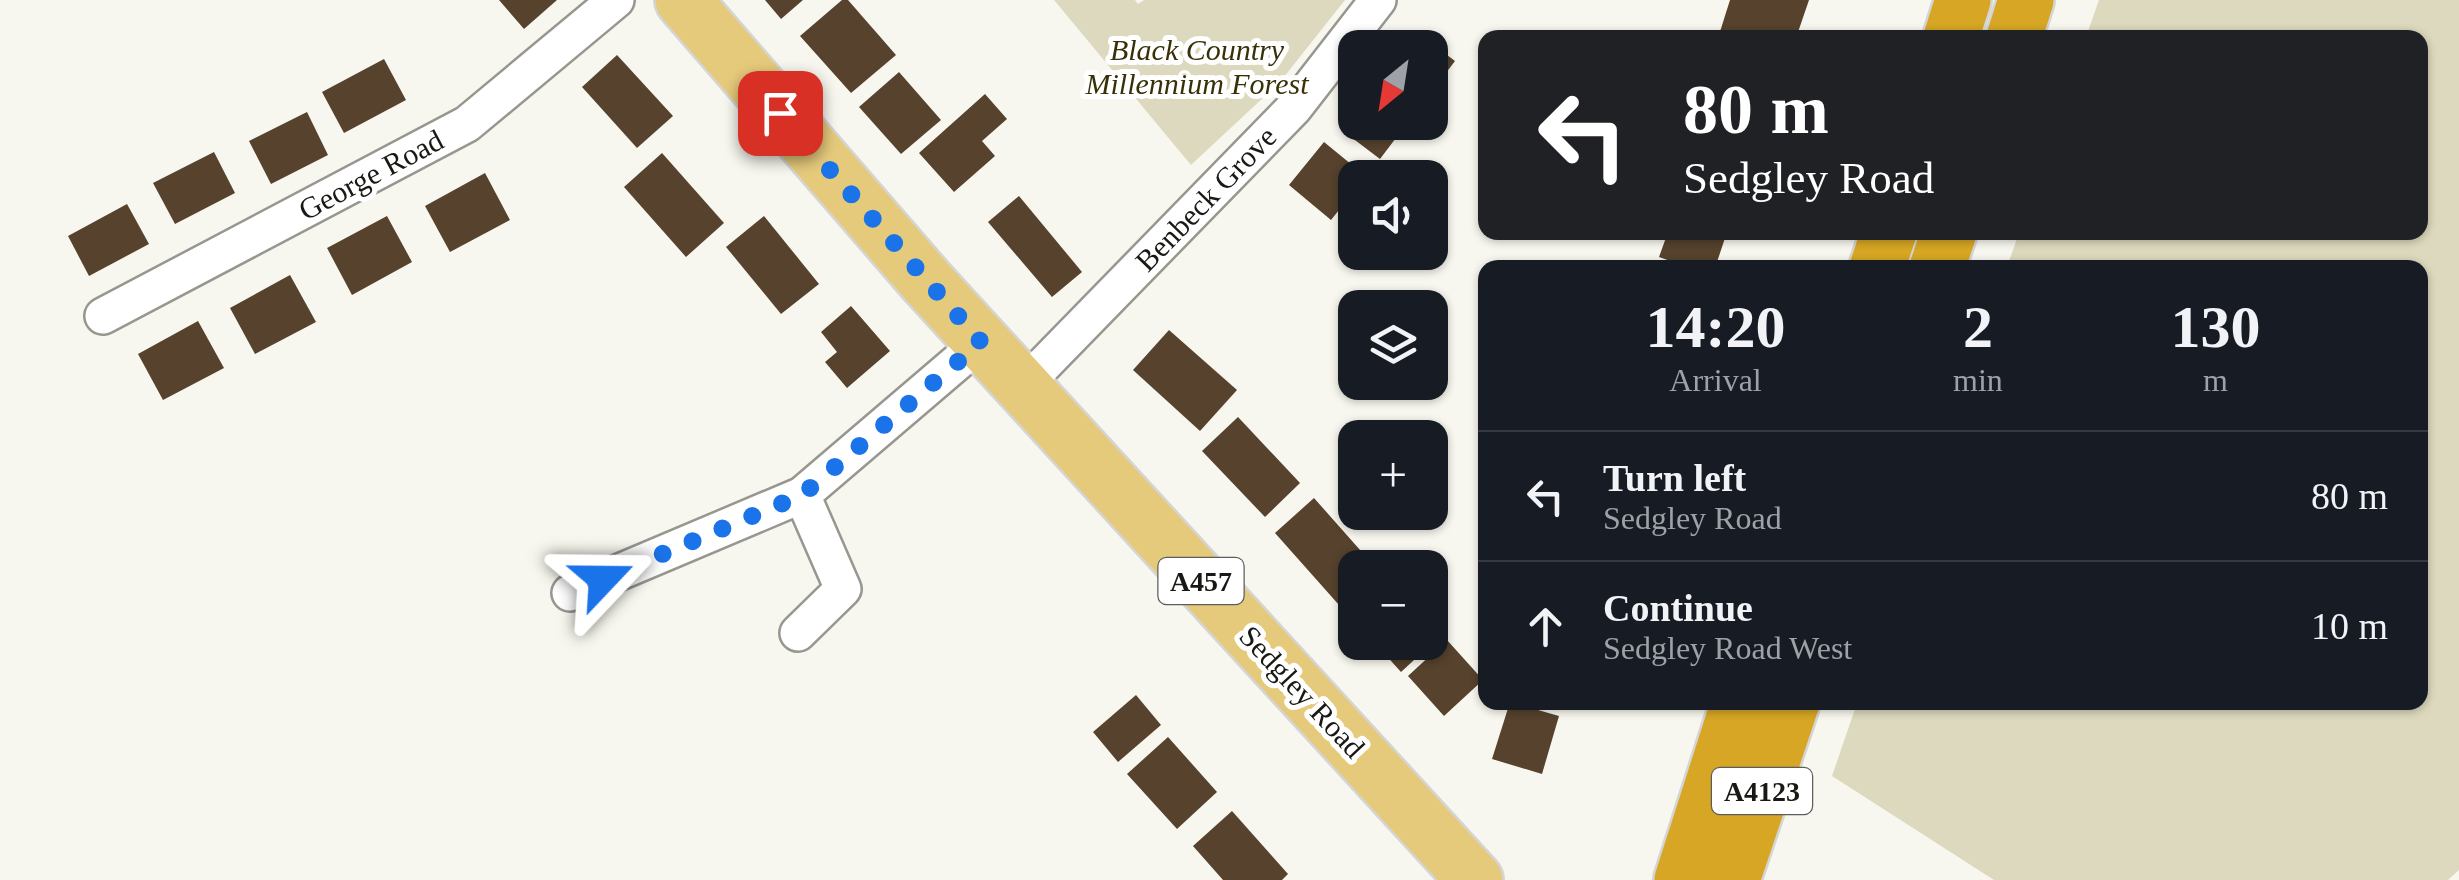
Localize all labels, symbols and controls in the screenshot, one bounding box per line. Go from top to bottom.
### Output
north arrow [1338,30,1448,140]
map controls [1338,30,1448,660]
park label: Black Country Millennium Forest [1084,33,1309,100]
icon: left [1518,70,1648,200]
pin [738,71,823,156]
text: 80 m [1683,71,1829,148]
icon: arrive [753,86,808,141]
street label: Benbeck Grove [1129,120,1283,278]
street label: George Road [293,123,449,226]
text: Sedgley Road [1683,153,1934,203]
button: sound [1338,160,1448,270]
button: layers [1338,290,1448,400]
text: 14:20 [1646,294,1786,360]
text: 2 [1963,294,1993,360]
text: 130 [2170,294,2260,360]
text: Arrival [1669,362,1762,398]
text: min [1953,362,2003,398]
text: m [2203,362,2228,398]
button: + [1338,420,1448,530]
text: Turn left [1603,457,1746,499]
icon: left [1518,469,1573,524]
text: 80 m [2311,475,2388,517]
text: Sedgley Road [1603,500,1782,536]
position arrow [551,527,655,631]
button: − [1338,550,1448,660]
road number: A457 [1158,558,1244,604]
text: Continue [1603,587,1753,629]
icon: ahead [1518,599,1573,654]
text: 10 m [2311,605,2388,647]
street label: Sedgley Road [1233,619,1372,764]
text: Sedgley Road West [1603,630,1852,666]
road number: A4123 [1712,768,1812,814]

